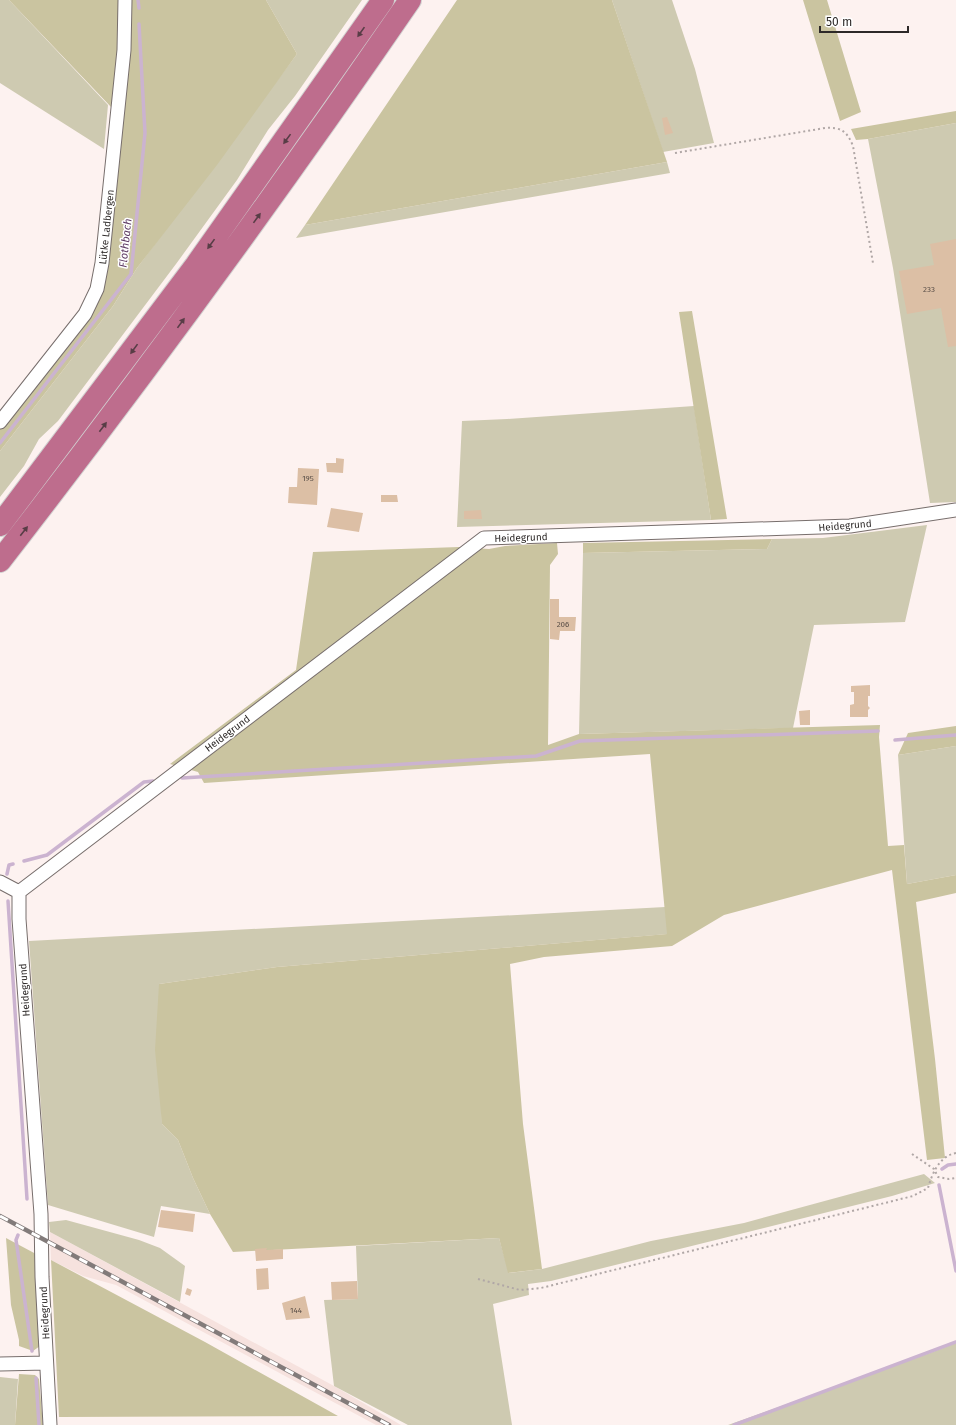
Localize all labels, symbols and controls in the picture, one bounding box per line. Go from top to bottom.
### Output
scale bar [820,8,908,34]
text: 50 m [826,15,852,29]
one-way arrow [357,27,365,37]
one-way arrow [283,133,291,144]
street label: Lütke Ladbergen [97,189,117,265]
one-way arrow [253,213,261,223]
water label: Flothbach [116,218,135,268]
one-way arrow [207,239,215,250]
house number: 233 [923,285,935,294]
one-way arrow [177,318,185,329]
one-way arrow [130,344,138,355]
one-way arrow [99,422,107,433]
house number: 195 [302,474,314,483]
street label: Heidegrund [818,518,872,534]
one-way arrow [20,525,28,536]
street label: Heidegrund [494,531,548,545]
house number: 206 [557,620,569,629]
street label: Heidegrund [203,713,252,755]
street label: Heidegrund [17,963,33,1017]
street label: Heidegrund [38,1286,52,1340]
house number: 144 [290,1306,303,1315]

